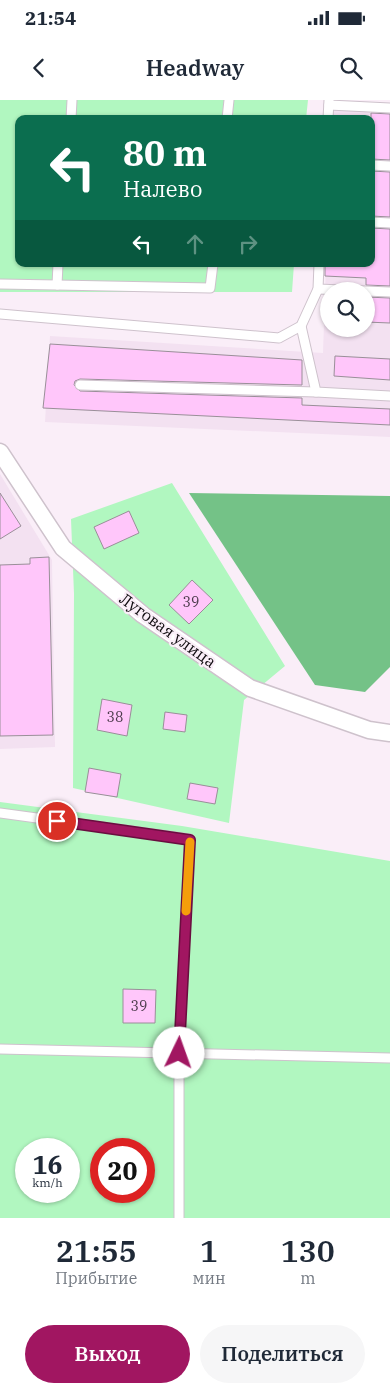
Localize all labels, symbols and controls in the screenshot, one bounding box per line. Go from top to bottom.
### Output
text: 21:54 [25,6,76,30]
text: Headway [146,53,244,82]
icon: back [25,54,53,82]
icon: search [337,54,365,82]
text: 80 m [123,130,207,176]
icon: left [40,135,105,200]
text: Налево [123,174,202,203]
icon: left [128,230,156,258]
icon: ahead [181,230,209,258]
icon: right [234,230,262,258]
map controls [320,282,375,337]
button: search [320,282,375,337]
street label: Луговая улица [116,588,220,672]
house number: 39 [183,593,199,611]
house number: 38 [107,708,123,726]
pin [36,800,78,842]
icon: arrive [43,807,71,835]
house number: 39 [131,997,147,1015]
position arrow [152,1026,204,1078]
speed limit sign: 20 [90,1138,155,1203]
text: 16 [32,1148,63,1181]
text: km/h [32,1175,63,1190]
text: 21:55 [56,1231,137,1270]
text: 1 [200,1231,218,1270]
text: 130 [281,1231,335,1270]
text: Прибытие [55,1268,137,1288]
text: мин [192,1268,226,1288]
text: m [300,1268,315,1288]
button: Выход [25,1325,190,1383]
button: Поделиться [200,1325,365,1383]

